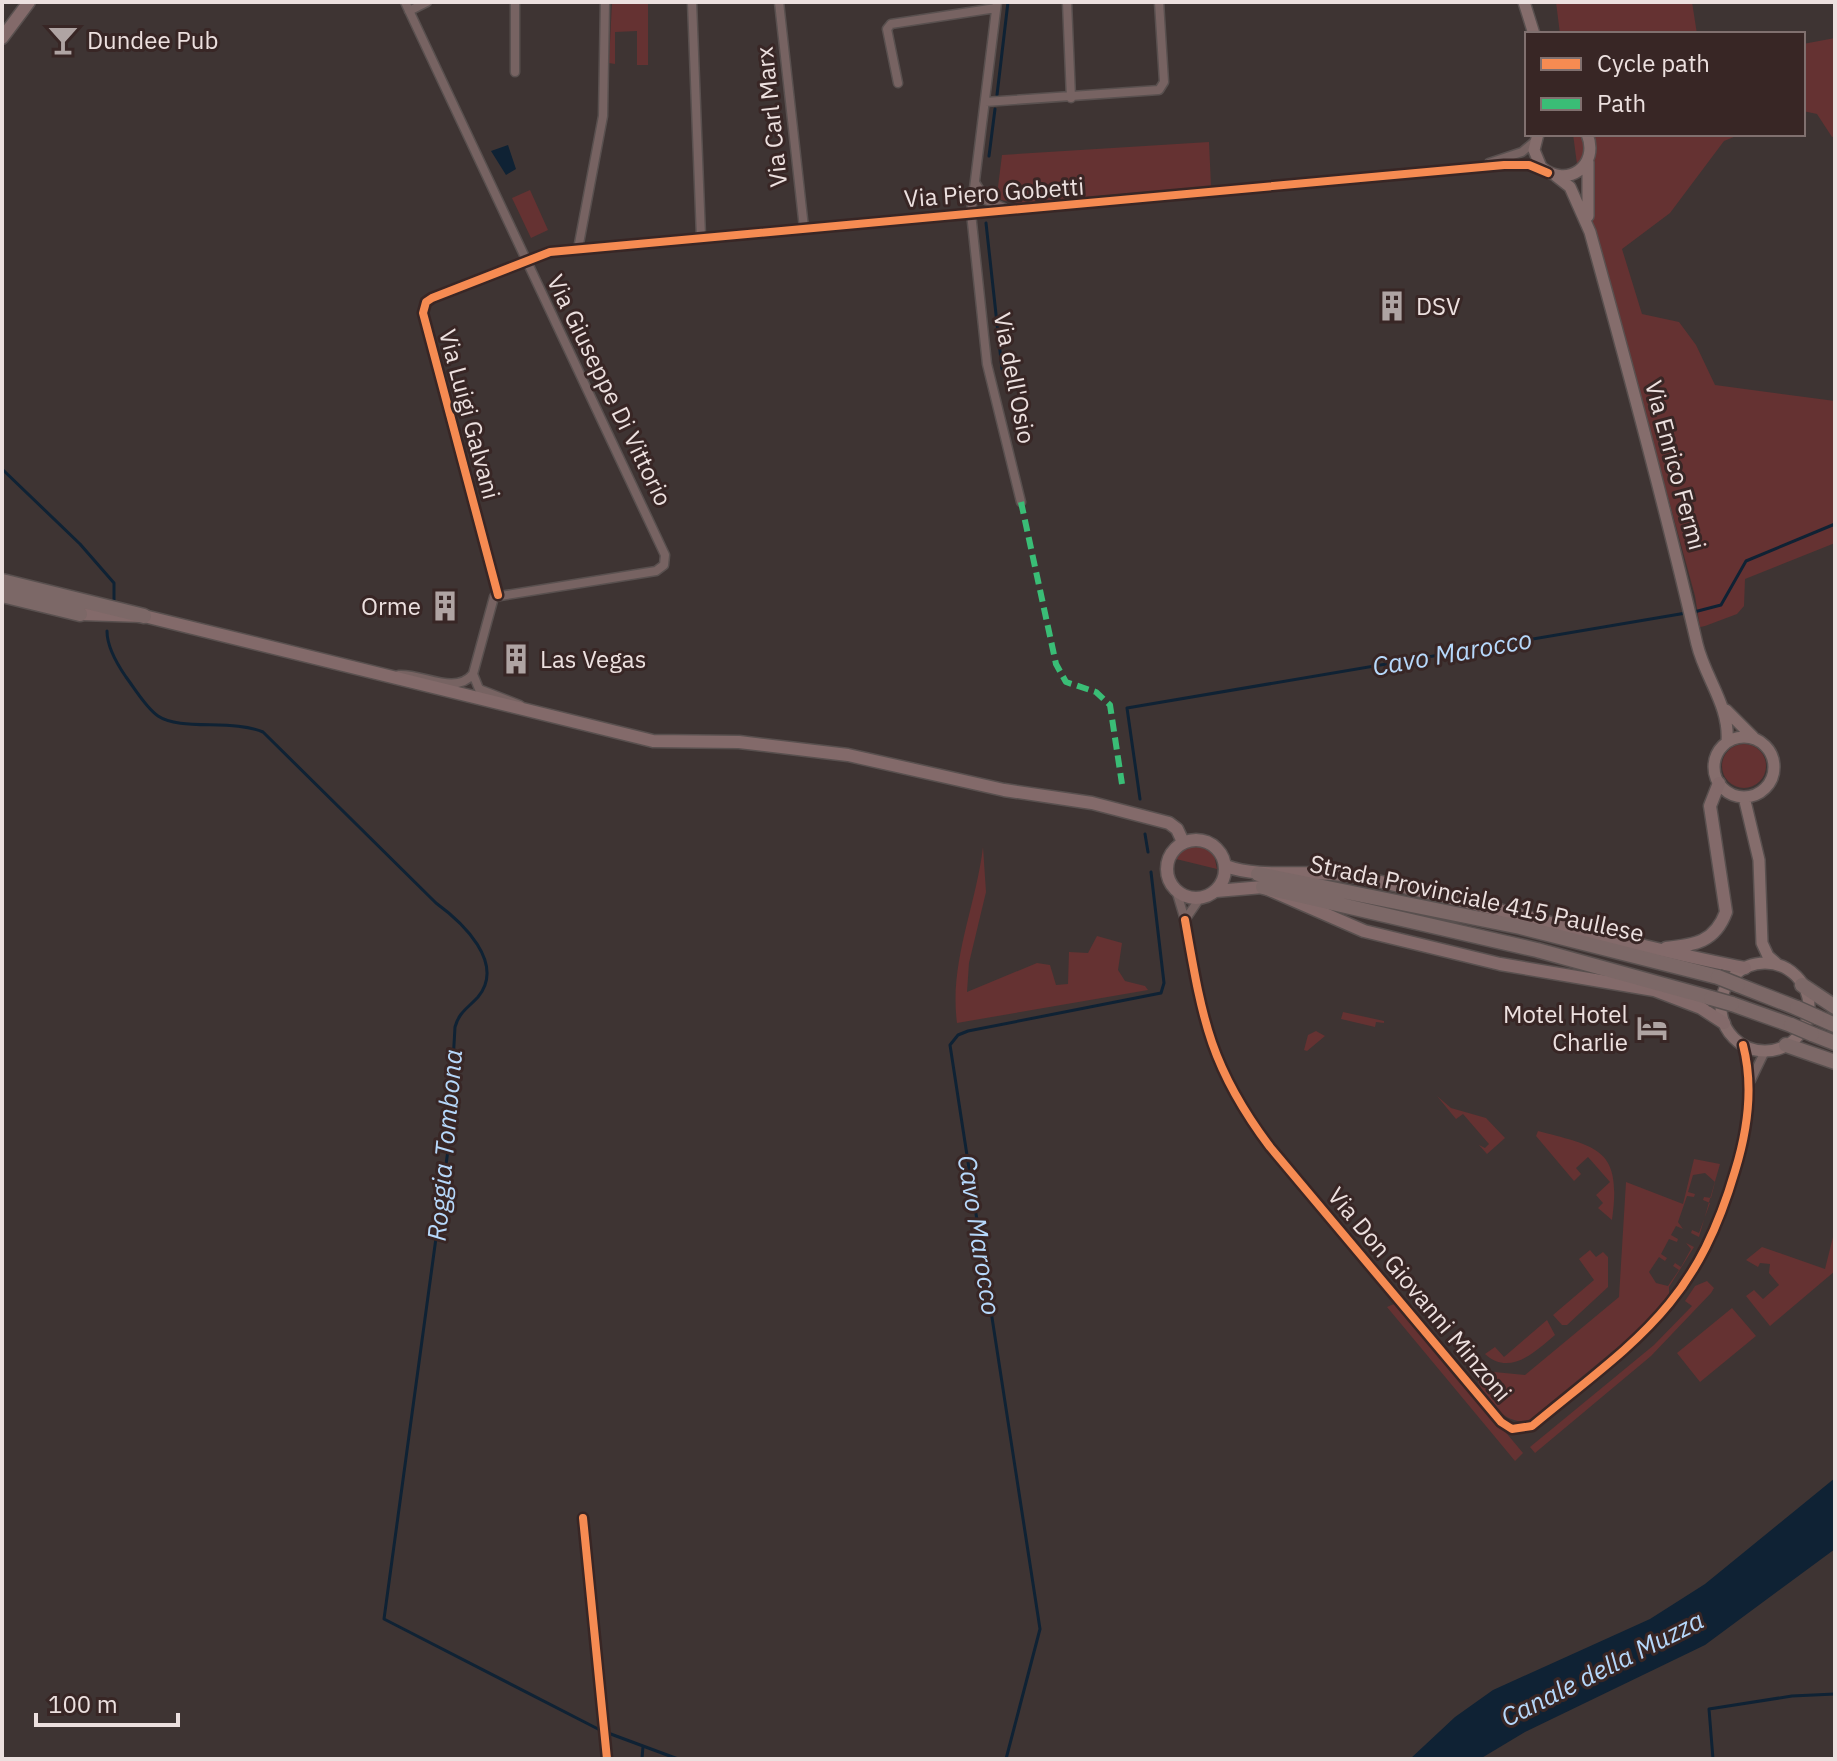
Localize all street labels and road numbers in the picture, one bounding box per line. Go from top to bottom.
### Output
street label: Via Carl Marx [748,45,794,189]
street label: Via Piero Gobetti [903,170,1085,214]
street label: Via Giuseppe Di Vittorio [540,269,680,511]
street label: Via dell'Osio [987,310,1043,446]
street label: Via Luigi Galvani [432,325,508,503]
street label: Via Enrico Fermi [1638,377,1714,553]
street label: Strada Provinciale 415 Paullese [1307,847,1647,949]
street label: Via Don Giovanni Minzoni [1321,1180,1519,1408]

